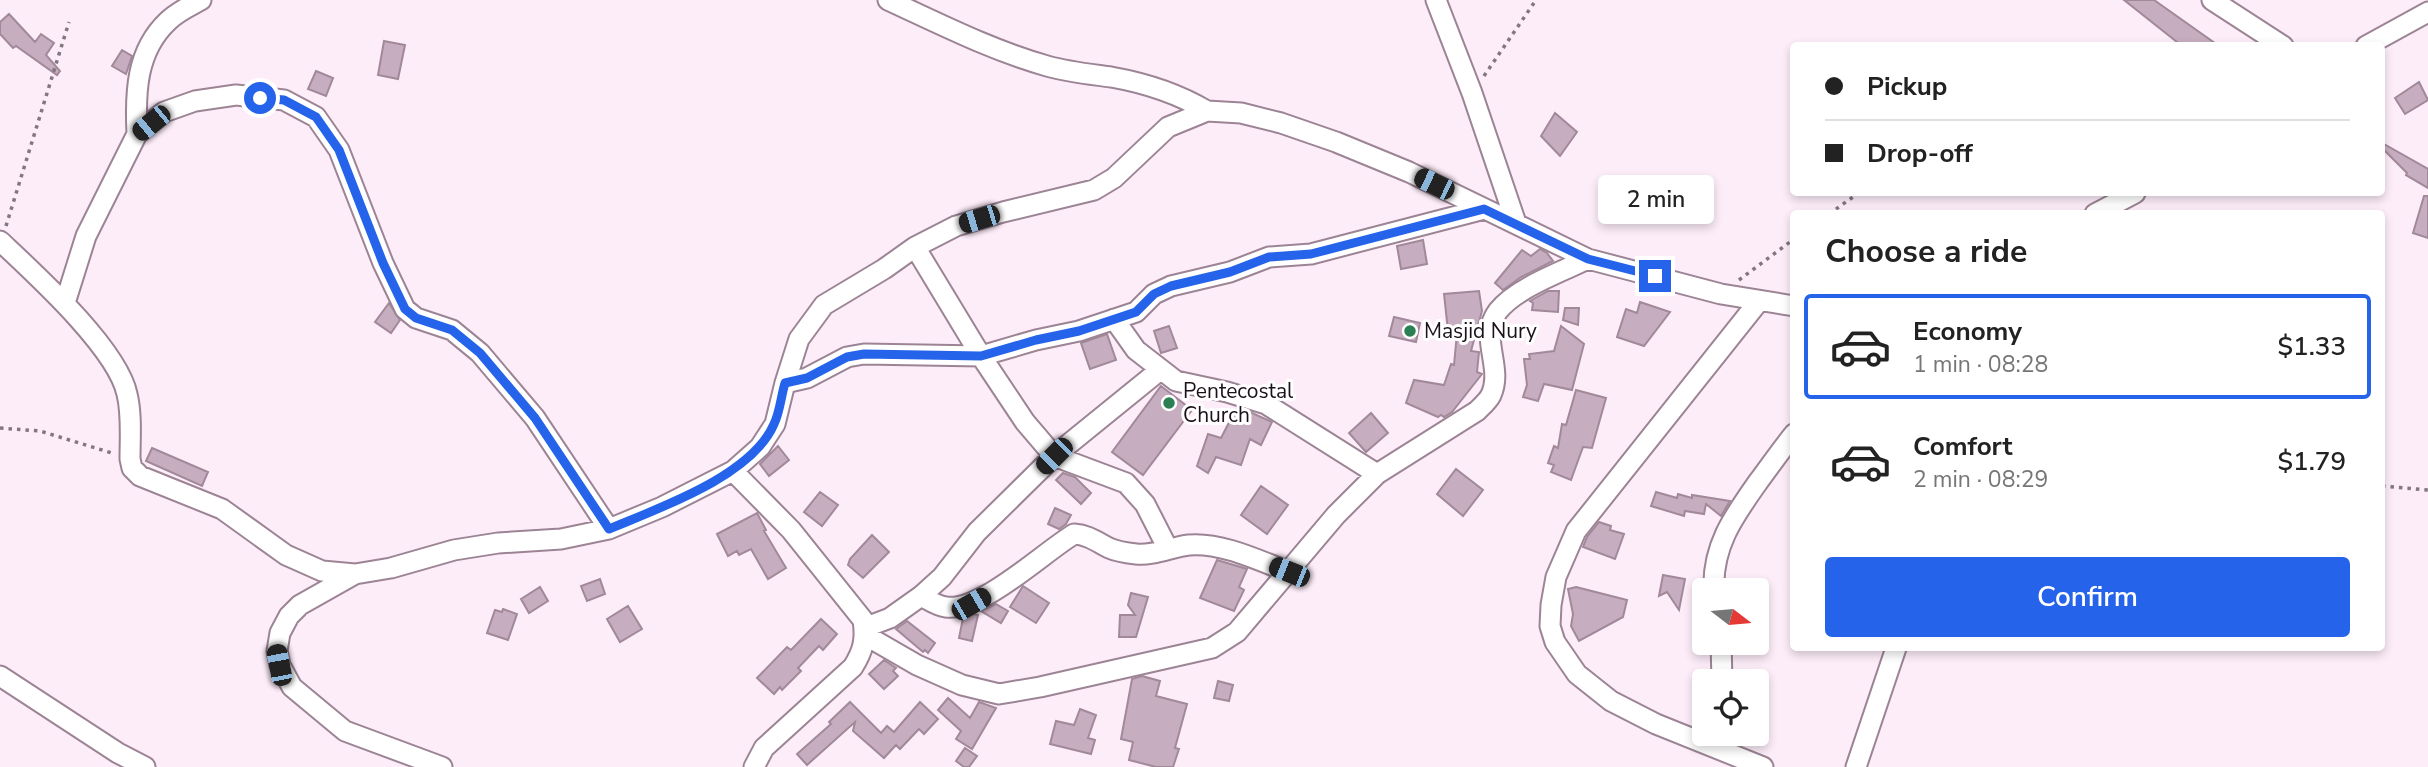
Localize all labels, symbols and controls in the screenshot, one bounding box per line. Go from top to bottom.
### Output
text: Pickup [1867,69,1947,104]
route start [244,82,276,114]
car [129,102,174,144]
text: Drop-off [1867,136,1973,171]
car [1411,165,1458,203]
callout: 2 min [1597,174,1713,224]
text: 2 min [1627,184,1685,215]
car [956,203,1003,235]
text: Choose a ride [1825,230,2027,273]
route end [1639,260,1671,292]
text: Economy [1913,314,2022,349]
icon: car [1829,315,1892,378]
place label: Masjid Nury [1424,317,1537,345]
marker: Masjid Nury [1402,323,1418,339]
text: $1.33 [2277,329,2346,364]
text: 1 min · 08:28 [1913,349,2048,380]
place label: Pentecostal Church [1183,377,1294,429]
marker: Pentecostal Church [1161,395,1177,411]
text: Comfort [1913,429,2013,464]
icon: car [1829,430,1892,493]
car [1032,434,1077,478]
text: $1.79 [2277,444,2346,479]
text: 2 min · 08:29 [1913,464,2048,495]
car [1266,554,1313,590]
button: Confirm [1825,557,2350,637]
north arrow [1692,578,1769,654]
map controls [1692,578,1769,746]
car [948,584,995,624]
car [265,642,294,688]
button: locate [1692,669,1769,746]

